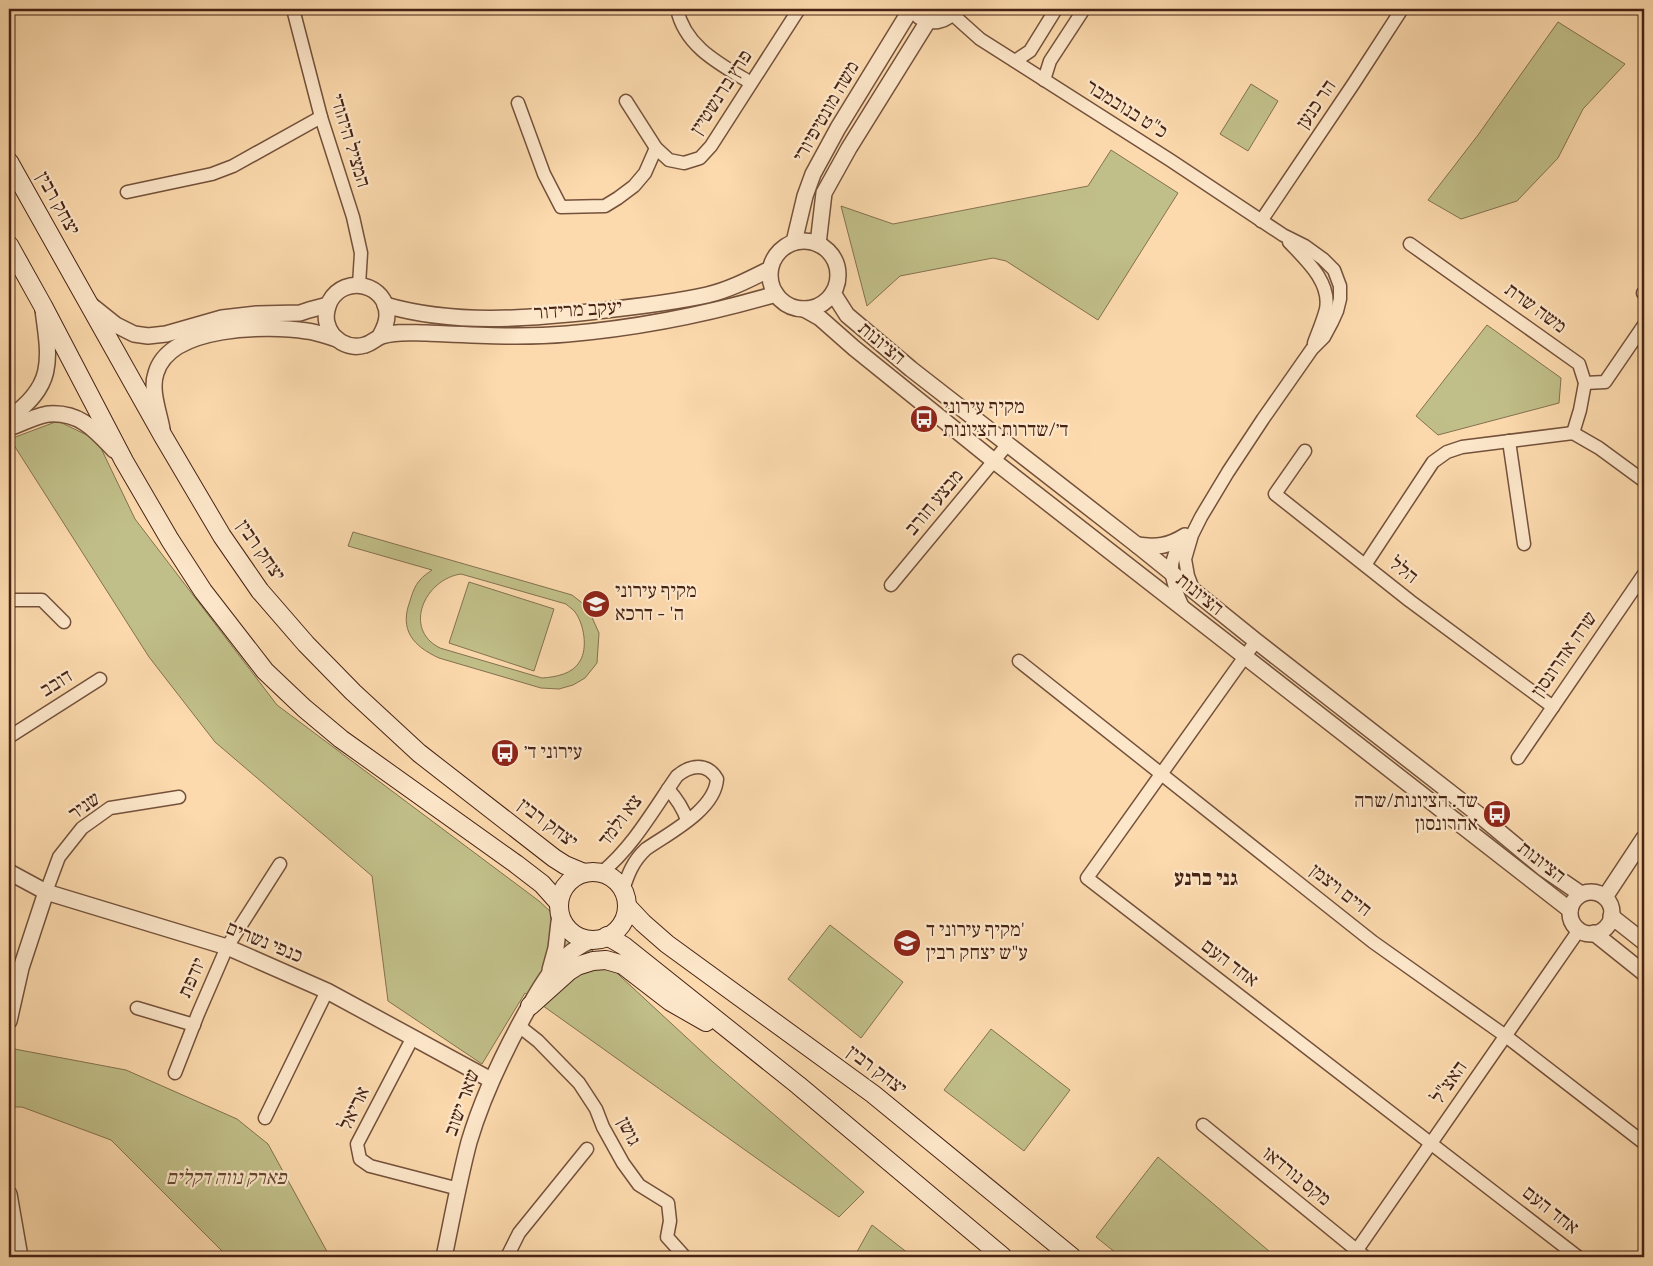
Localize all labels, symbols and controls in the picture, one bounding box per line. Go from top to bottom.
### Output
street label: פרץ ברנשטיין [684,45,760,141]
street label: משה מונטיפיורי [787,56,867,168]
street label: כ"ט בנובמבר [1079,74,1173,146]
street label: הר כנען [1290,75,1344,135]
street label: המציל היהודי [321,91,377,191]
street label: יצחק רבין [28,167,86,241]
street label: משה שרת [1498,277,1572,341]
street label: יעקב מרידור [533,294,623,328]
street label: הציונות [851,316,911,372]
place label: מקיף עירוני ד׳/שדרות הציונות [943,394,1068,445]
bus stop icon: מקיף עירוני ד׳/שדרות הציונות [909,404,939,434]
street label: מבצע חורב [899,464,971,542]
street label: יצחק רבין [229,515,291,587]
street label: הלל [1383,551,1423,591]
street label: הציונות [1169,567,1229,623]
place label: מקיף עירוני ה' - דרכא [615,578,697,629]
school or university icon: מקיף עירוני ה' - דרכא [581,589,611,619]
street label: שרה אהרונסון [1525,606,1605,704]
street label: דובב [35,663,79,705]
bus stop icon: עירוני ד׳ [490,738,520,768]
place label: עירוני ד׳ [524,739,582,767]
street label: שניר [63,786,107,828]
place label: שד. הציונות/שרה אהרונסון [1354,788,1478,839]
street label: צא ולמד [592,789,650,853]
street label: יצחק רבין [511,792,583,856]
bus stop icon: שד. הציונות/שרה אהרונסון [1482,799,1512,829]
street label: הציונות [1511,835,1571,891]
street label: חיים ויצמן [1303,858,1377,924]
district label: גני ברנע [1174,865,1238,894]
street label: כנפי נשרים [221,915,307,971]
place label: מקיף עירוני ד' ע"ש יצחק רבין [926,917,1028,968]
school or university icon: מקיף עירוני ד' ע"ש יצחק רבין [892,928,922,958]
street label: אחד העם [1194,933,1264,995]
street label: יודפת [172,953,214,1003]
street label: יצחק רבין [840,1039,912,1103]
street label: האצ"ל [1425,1056,1475,1110]
street label: שאר ישוב [438,1066,488,1140]
street label: אריאל [332,1082,378,1136]
street label: גושן [609,1113,647,1152]
street label: מקס נורדאו [1255,1140,1337,1214]
park label: פארק נווה דקלים [166,1165,287,1193]
street label: אחד העם [1516,1180,1584,1242]

